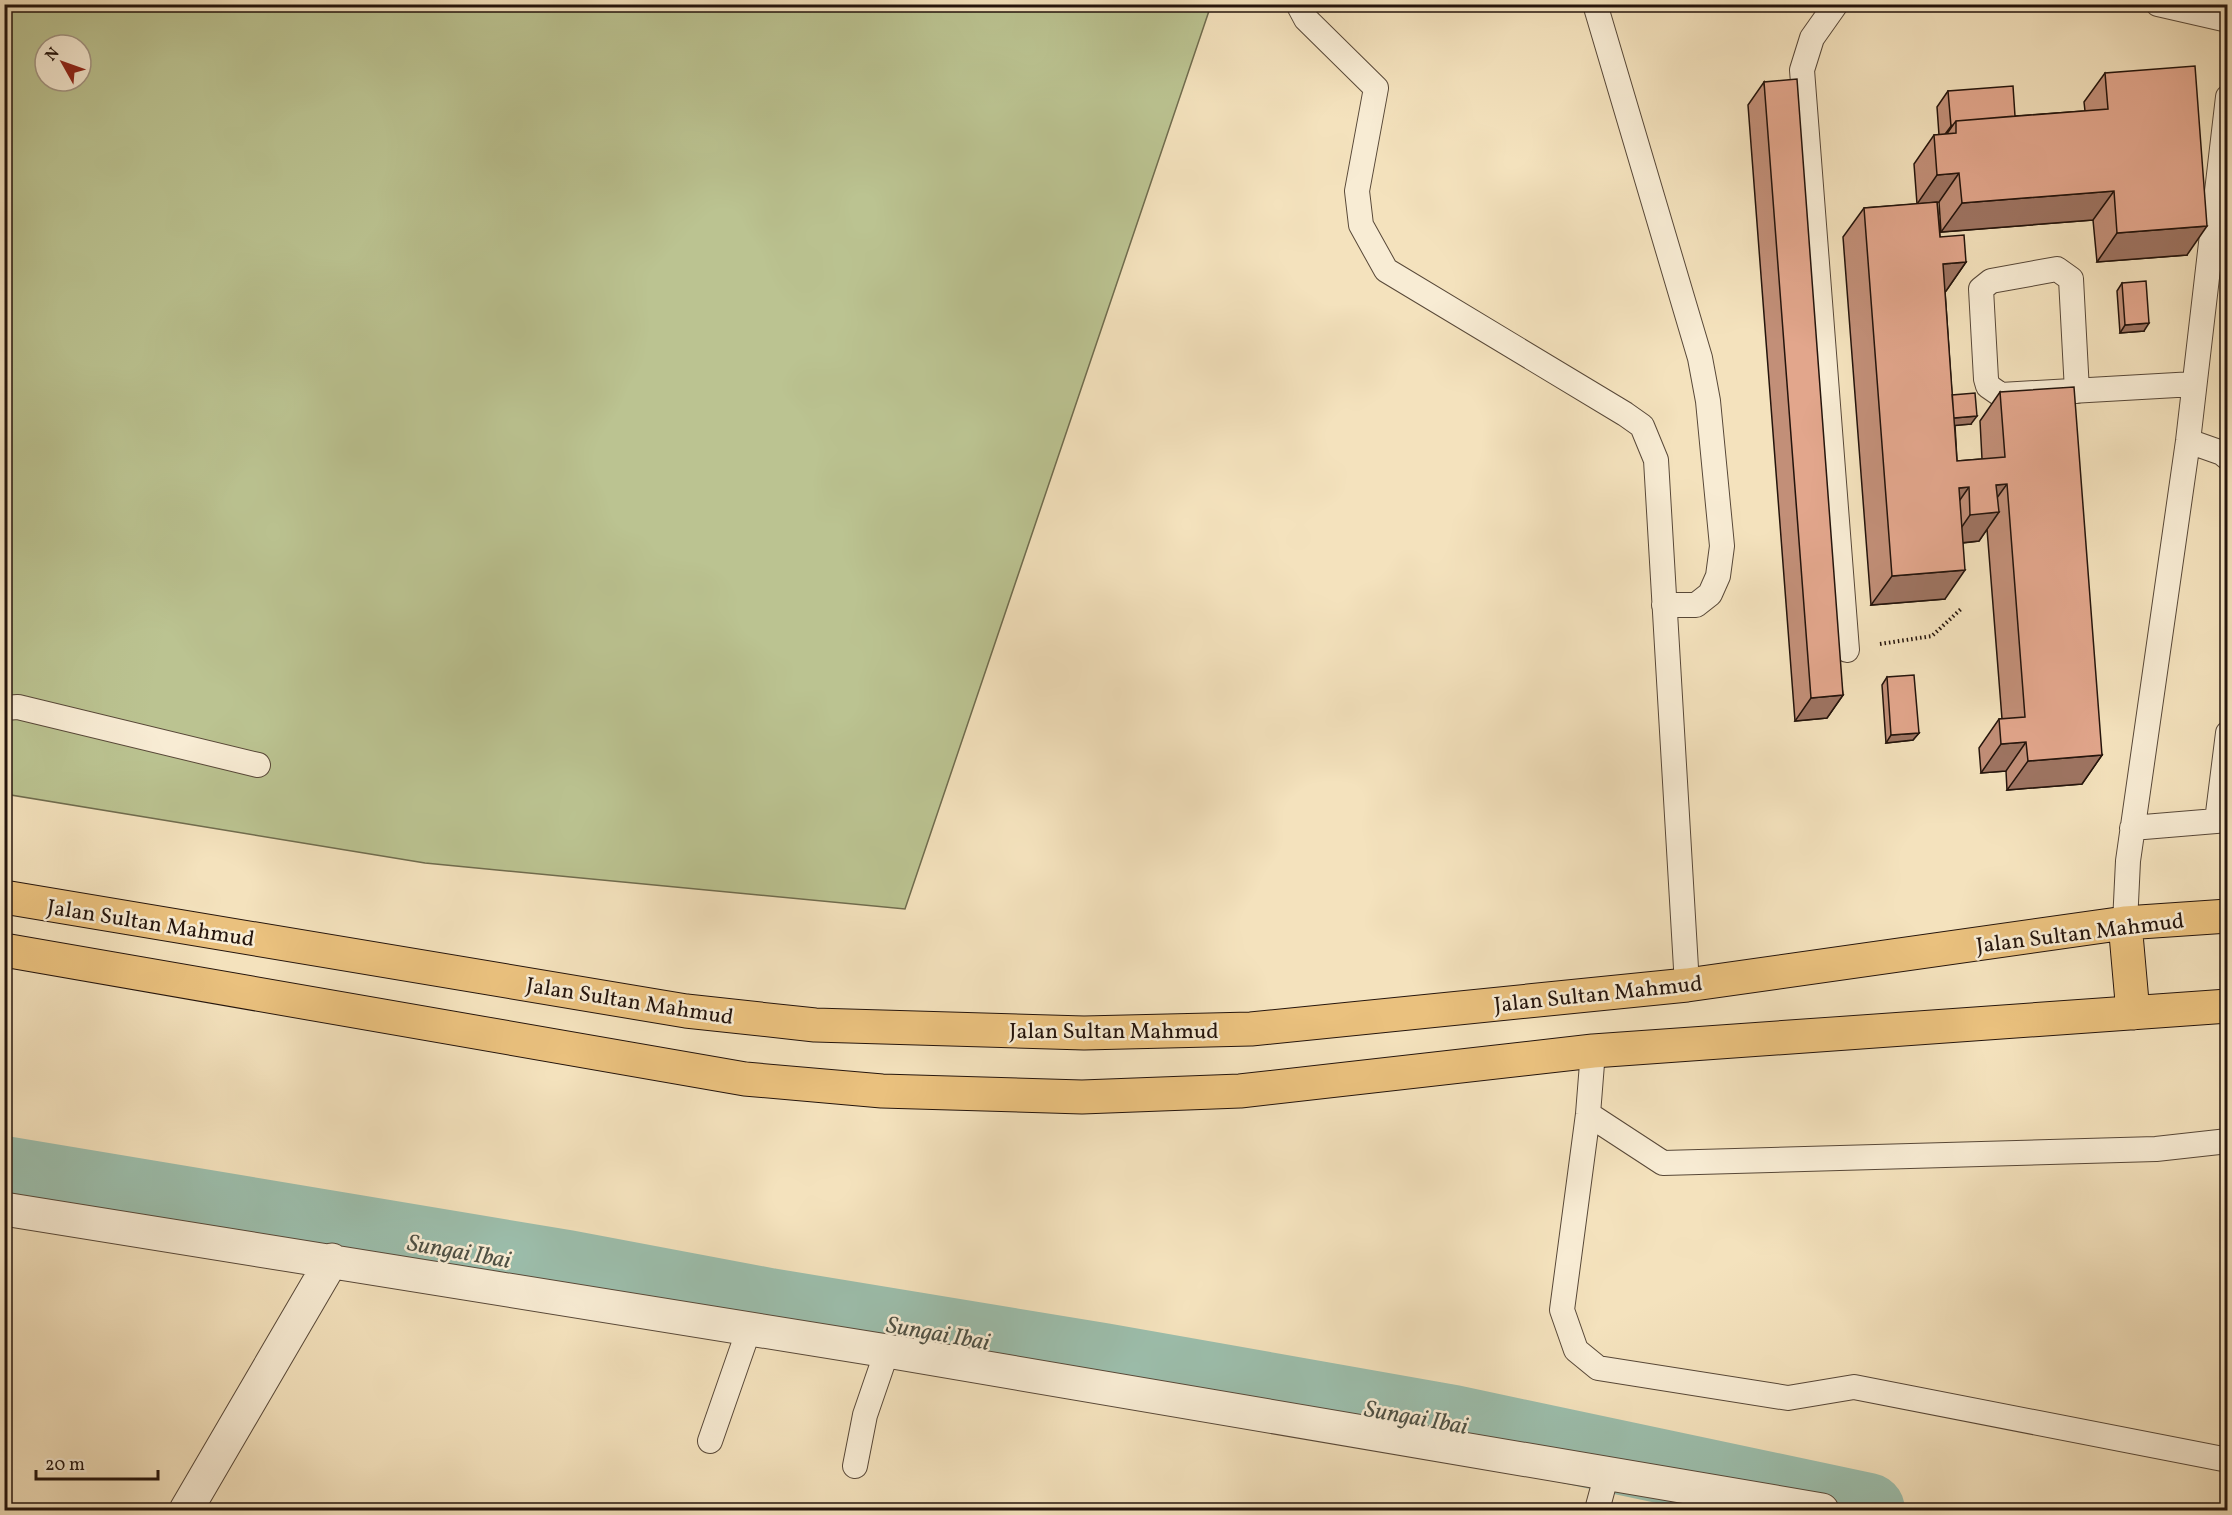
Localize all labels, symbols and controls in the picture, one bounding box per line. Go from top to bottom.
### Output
north arrow [33,33,93,93]
text: N [41,43,65,66]
street label: Jalan Sultan Mahmud [45,893,256,956]
street label: Jalan Sultan Mahmud [1974,906,2186,963]
street label: Jalan Sultan Mahmud [1492,969,1704,1022]
street label: Jalan Sultan Mahmud [524,971,735,1034]
street label: Jalan Sultan Mahmud [1009,1017,1219,1048]
water label: Sungai Ibai [404,1227,514,1279]
water label: Sungai Ibai [883,1309,993,1361]
water label: Sungai Ibai [1361,1393,1471,1445]
scale bar [36,1443,158,1481]
text: 20 m [45,1453,85,1478]

